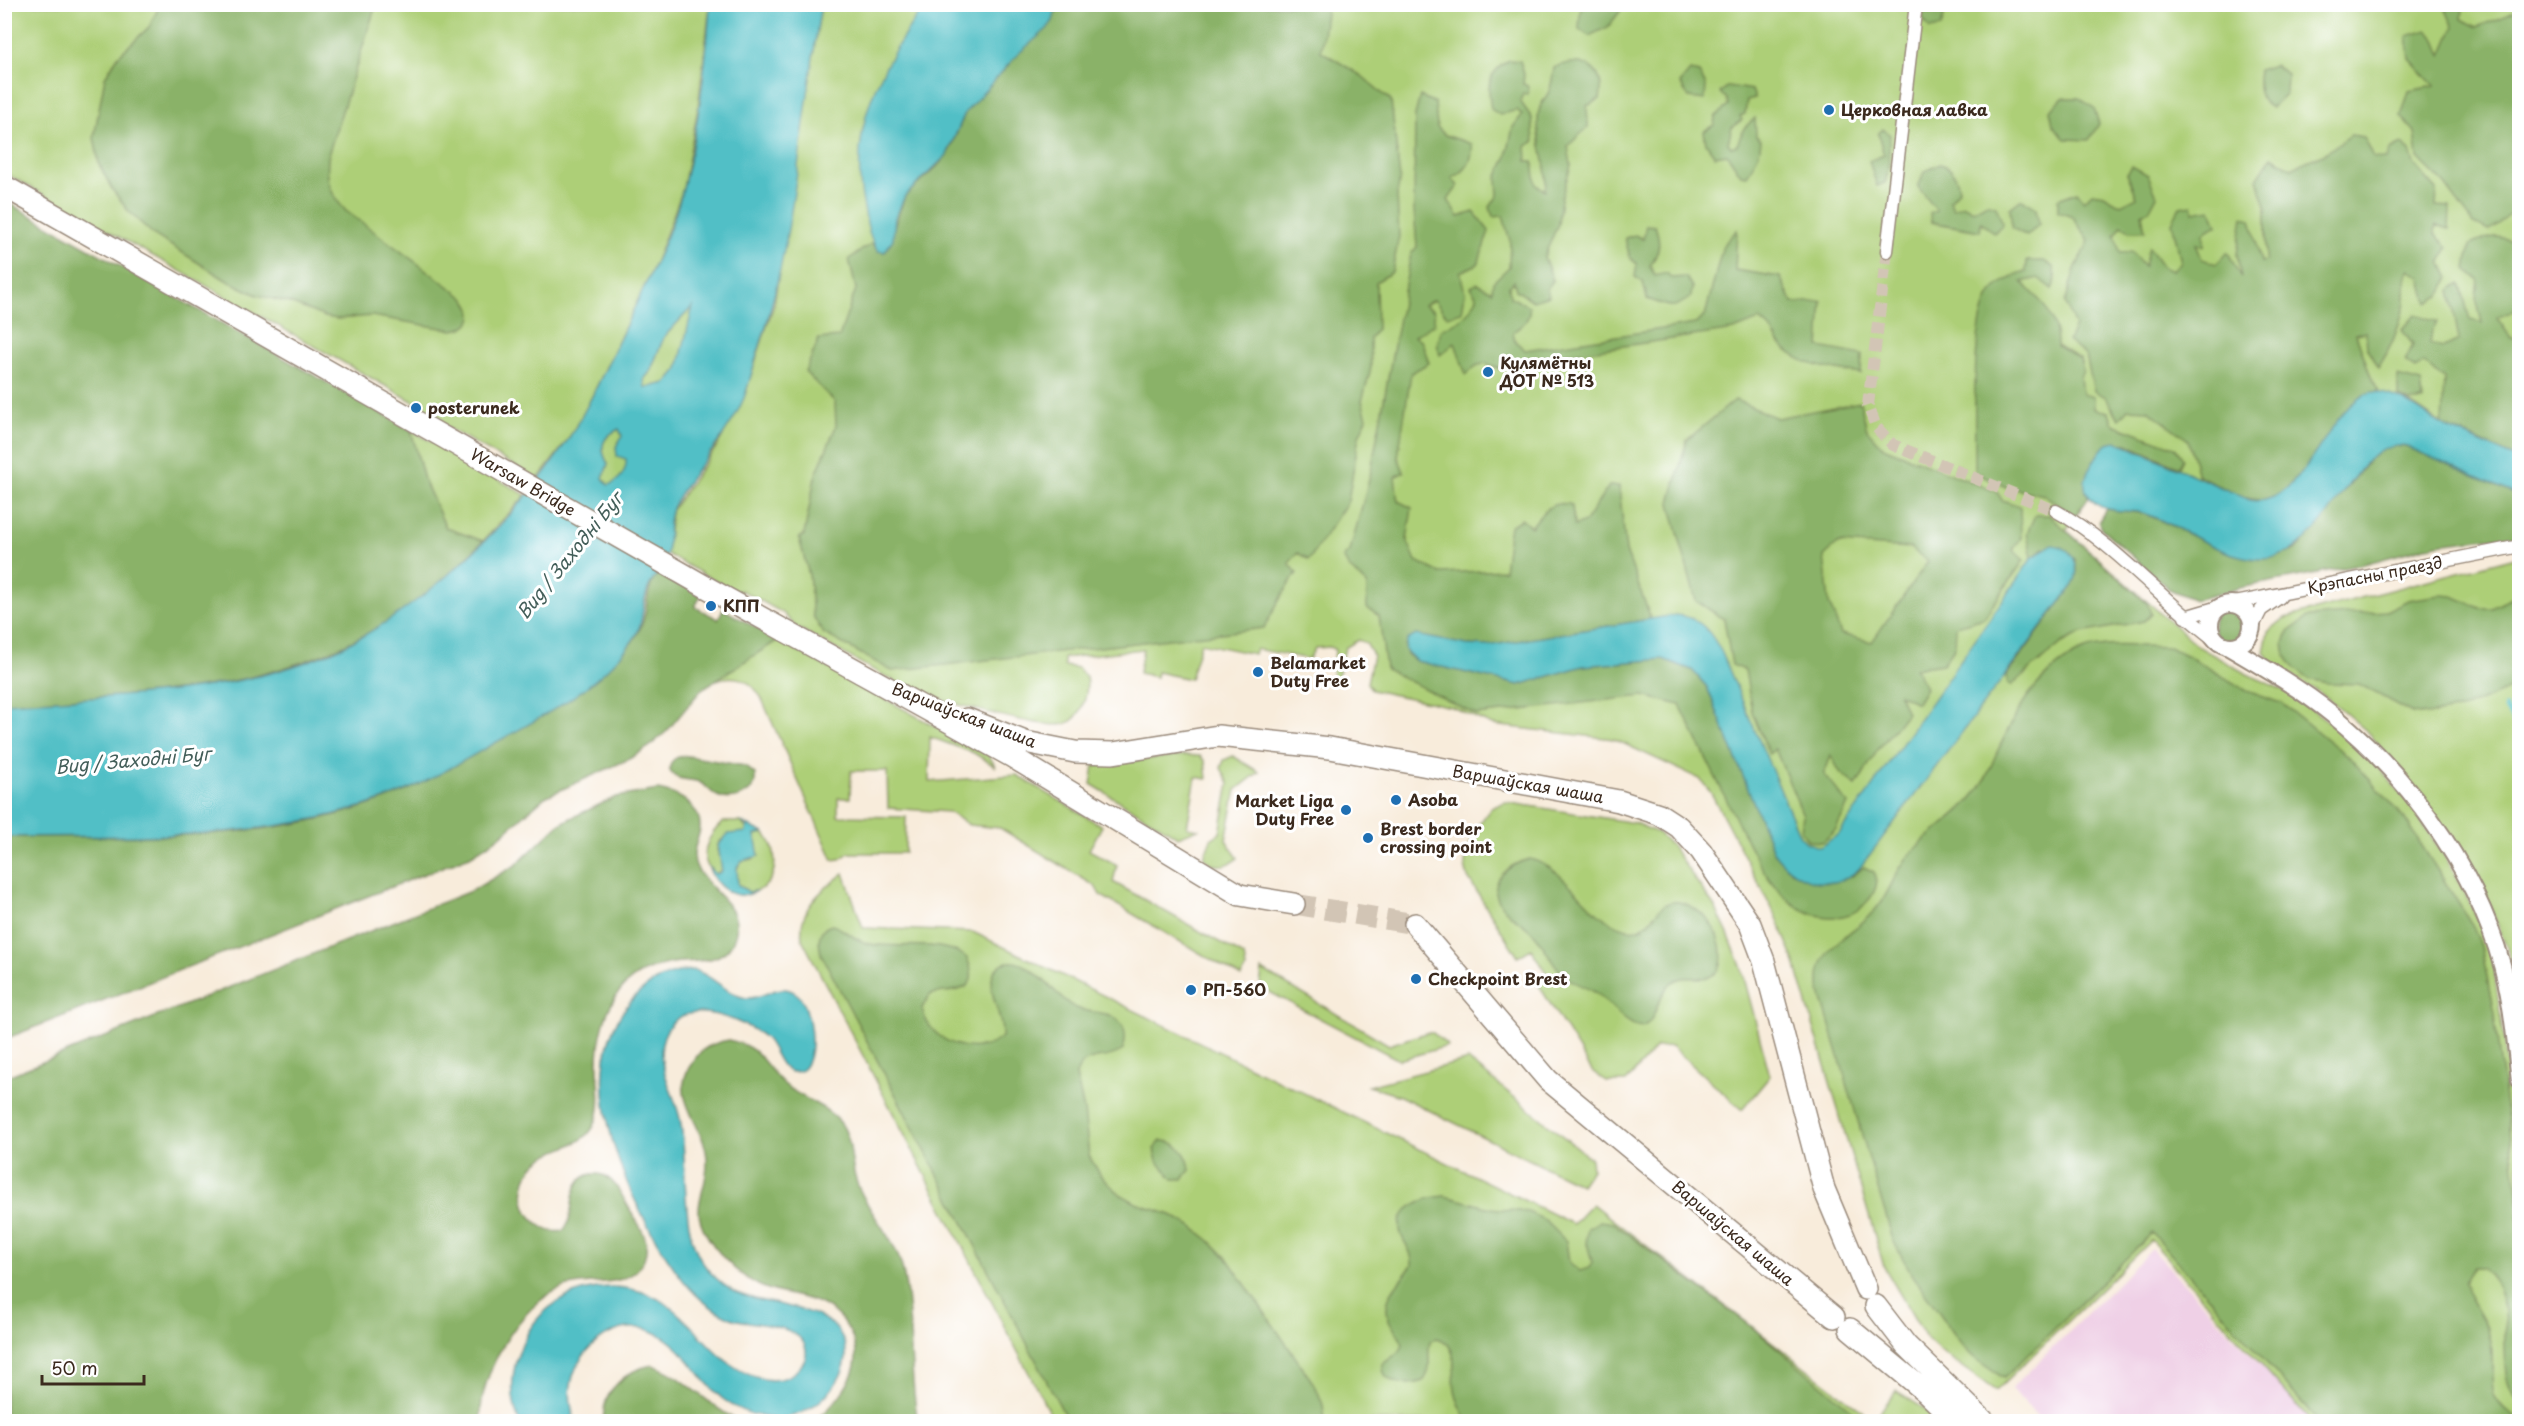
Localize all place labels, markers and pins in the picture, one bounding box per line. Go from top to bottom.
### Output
place label: Церковная лавка [1841,97,1988,121]
marker: Церковная лавка [1822,103,1836,117]
place label: Кулямётны ДОТ № 513 [1499,350,1594,392]
marker: Кулямётны ДОТ № 513 [1481,365,1495,379]
place label: posterunek [428,395,520,419]
marker: posterunek [409,401,423,415]
place label: КПП [723,593,760,617]
marker: КПП [704,599,718,613]
place label: Belamarket Duty Free [1270,650,1366,692]
marker: Belamarket Duty Free [1251,665,1265,679]
place label: Asoba [1407,787,1458,811]
place label: Market Liga Duty Free [1235,788,1334,830]
marker: Asoba [1389,793,1403,807]
marker: Market Liga Duty Free [1339,803,1353,817]
place label: Brest border crossing point [1380,816,1493,858]
marker: Brest border crossing point [1361,831,1375,845]
place label: Checkpoint Brest [1428,966,1568,990]
marker: Checkpoint Brest [1409,972,1423,986]
place label: РП-560 [1203,977,1266,1001]
marker: РП-560 [1184,983,1198,997]

